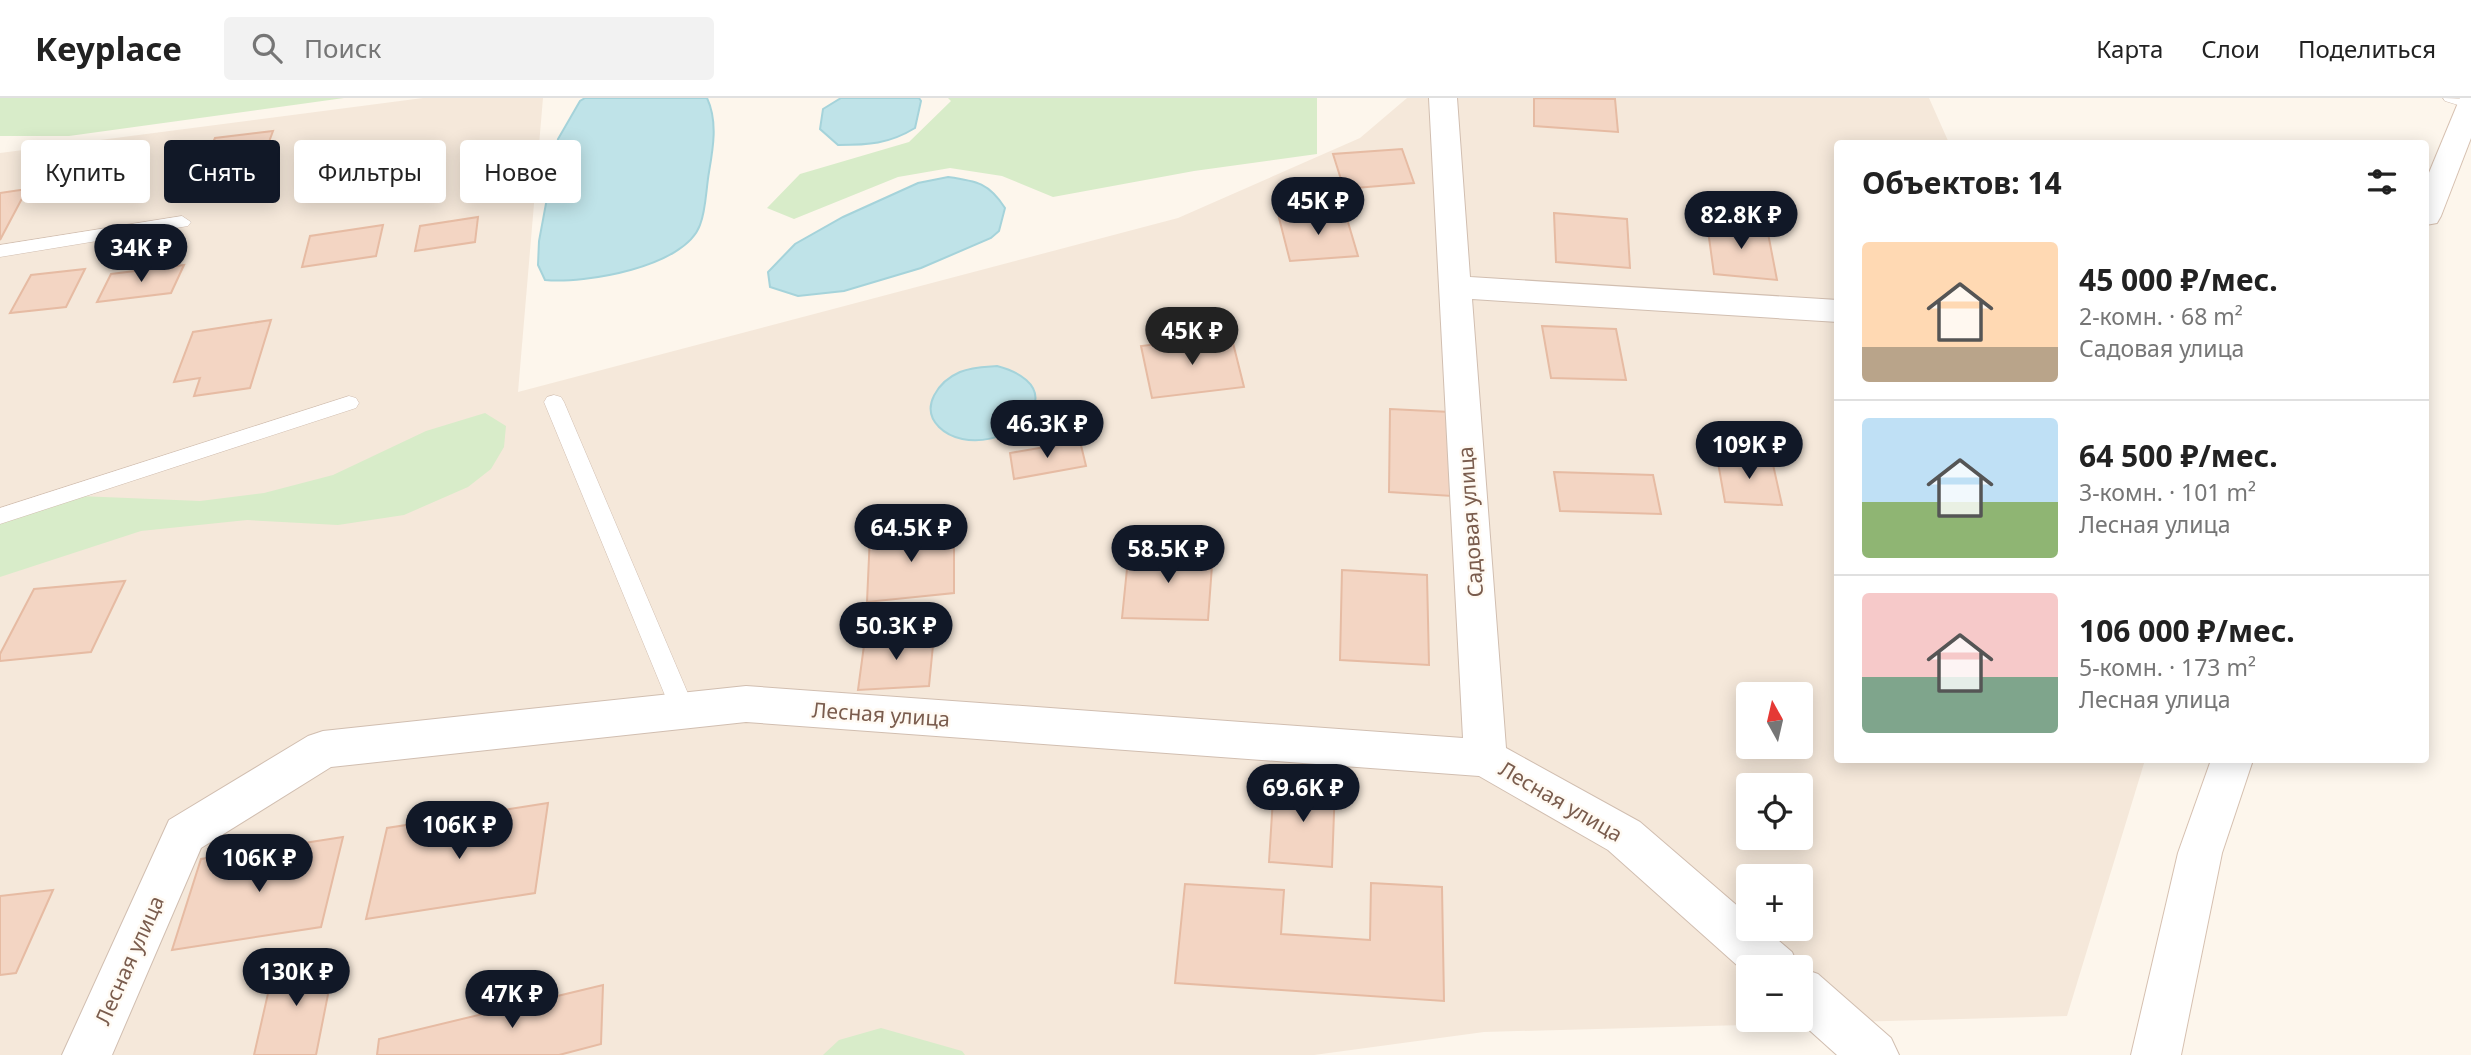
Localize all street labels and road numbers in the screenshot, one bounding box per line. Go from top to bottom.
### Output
street label: Садовая улица [1451,446,1489,598]
street label: Лесная улица [811,695,951,733]
street label: Лесная улица [1494,754,1628,848]
street label: Лесная улица [88,891,170,1029]

